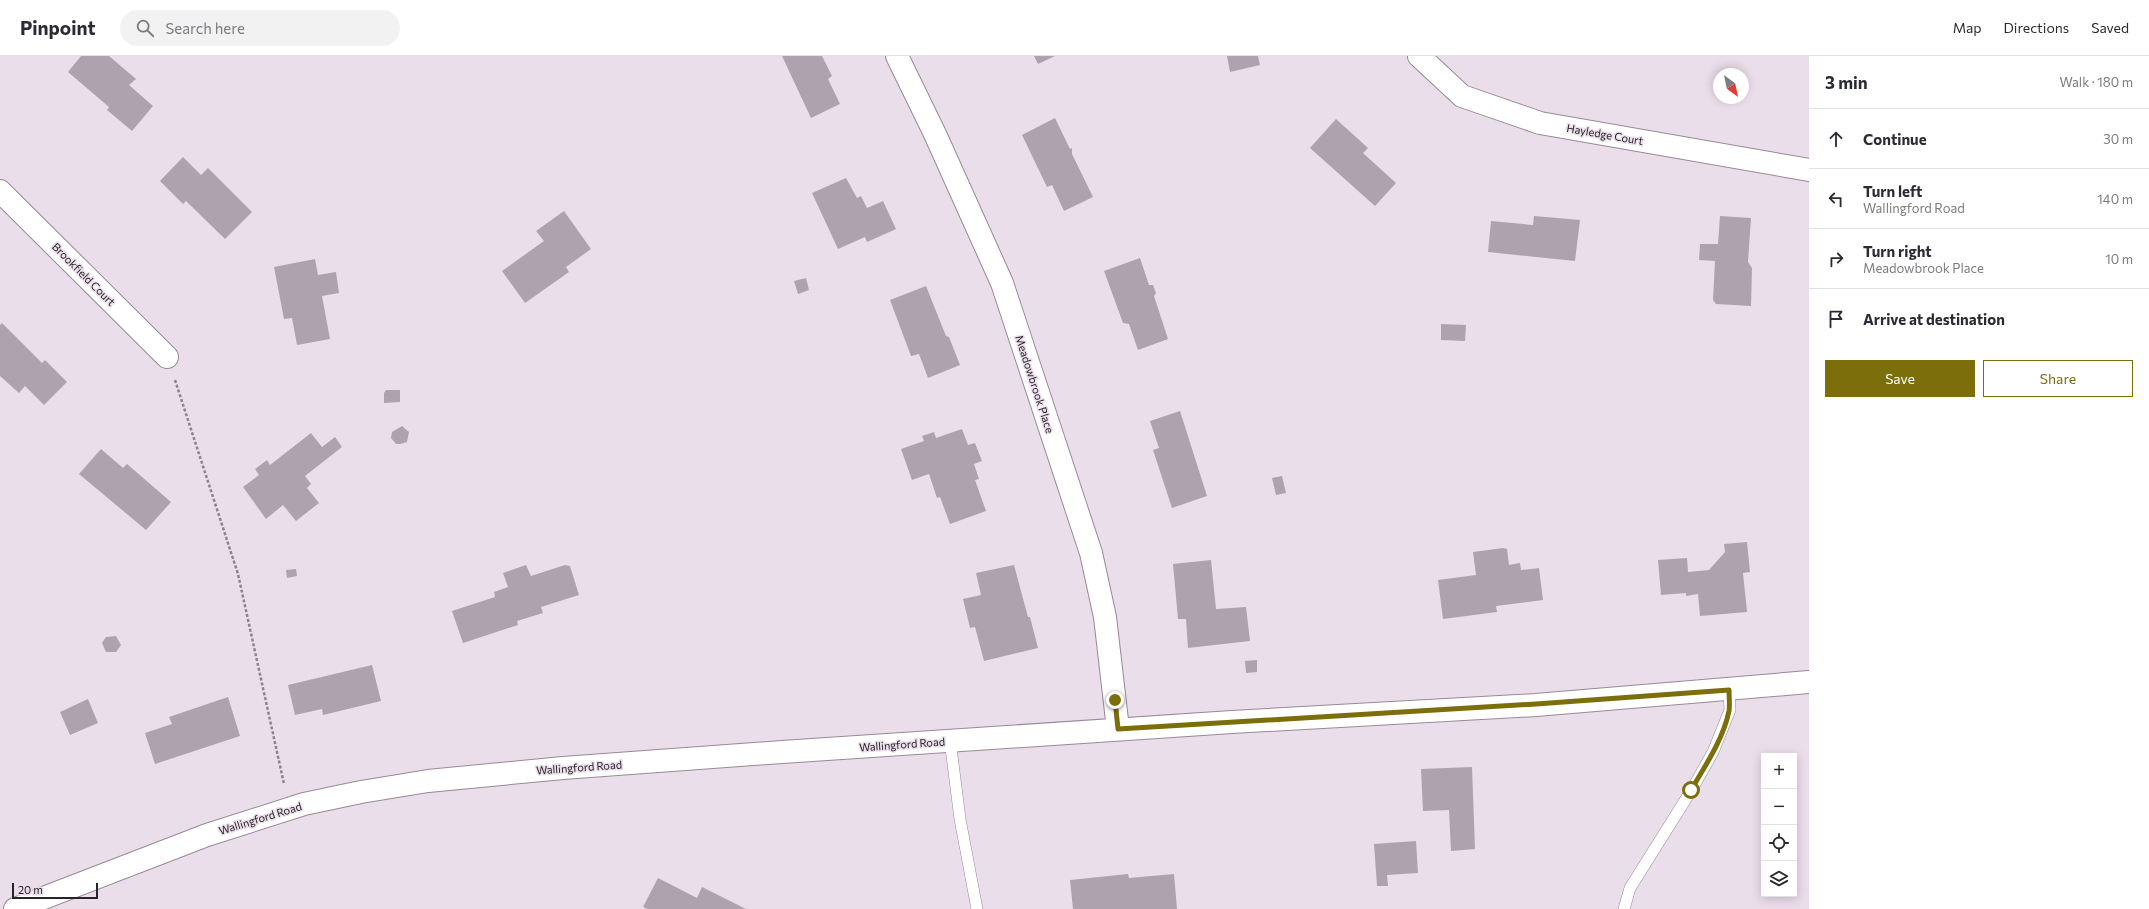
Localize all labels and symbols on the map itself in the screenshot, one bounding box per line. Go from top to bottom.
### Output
north arrow [1713,68,1749,104]
street label: Hayledge Court [1566,121,1645,147]
street label: Brookfield Court [50,240,119,309]
street label: Meadowbrook Place [1013,333,1057,435]
route end [1106,691,1124,709]
street label: Wallingford Road [859,735,945,753]
street label: Wallingford Road [536,758,622,776]
route start [1682,781,1700,799]
street label: Wallingford Road [217,799,303,837]
scale bar [12,881,98,900]

